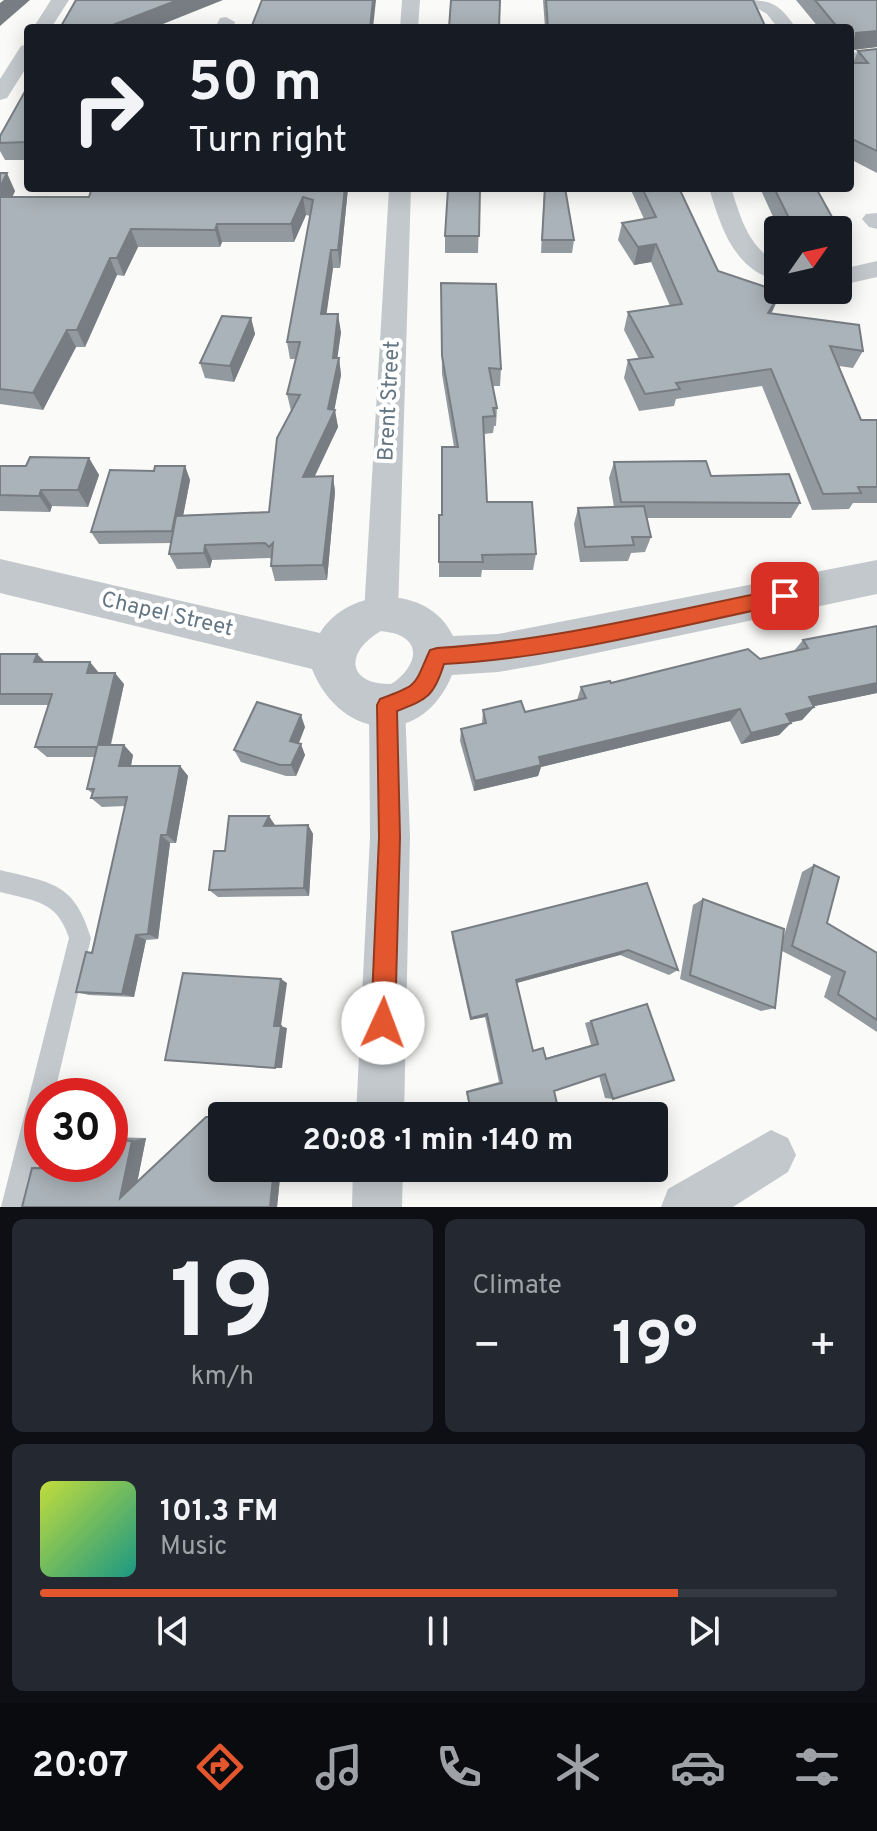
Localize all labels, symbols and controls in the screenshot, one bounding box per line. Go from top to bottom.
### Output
text: 50 m [188,50,322,120]
icon: right [56,56,160,160]
text: Turn right [188,119,347,165]
north arrow [764,216,852,304]
map controls [764,216,852,304]
street label: Brent Street [373,340,407,462]
pin [751,562,819,630]
icon: arrive [763,574,807,618]
street label: Chapel Street [98,587,236,643]
position arrow [341,981,425,1065]
speed limit sign: 30 [24,1078,128,1182]
text: 20:08 · 1 min · 140 m [303,1123,573,1160]
text: 19 [169,1243,275,1375]
text: Climate [473,1270,562,1303]
text: 19° [612,1310,698,1386]
text: − [473,1320,501,1376]
text: + [809,1320,837,1376]
text: km/h [191,1361,254,1394]
text: 101.3 FM [160,1494,278,1531]
text: Music [160,1531,227,1564]
icon: previous [151,1609,195,1653]
icon: pause [416,1609,460,1653]
icon: next [682,1609,726,1653]
icon: directions [192,1739,248,1795]
icon: music [311,1739,367,1795]
icon: phone [431,1739,487,1795]
icon: climate [550,1739,606,1795]
icon: car [670,1739,726,1795]
icon: filters [789,1739,845,1795]
text: 20:07 [32,1744,128,1790]

